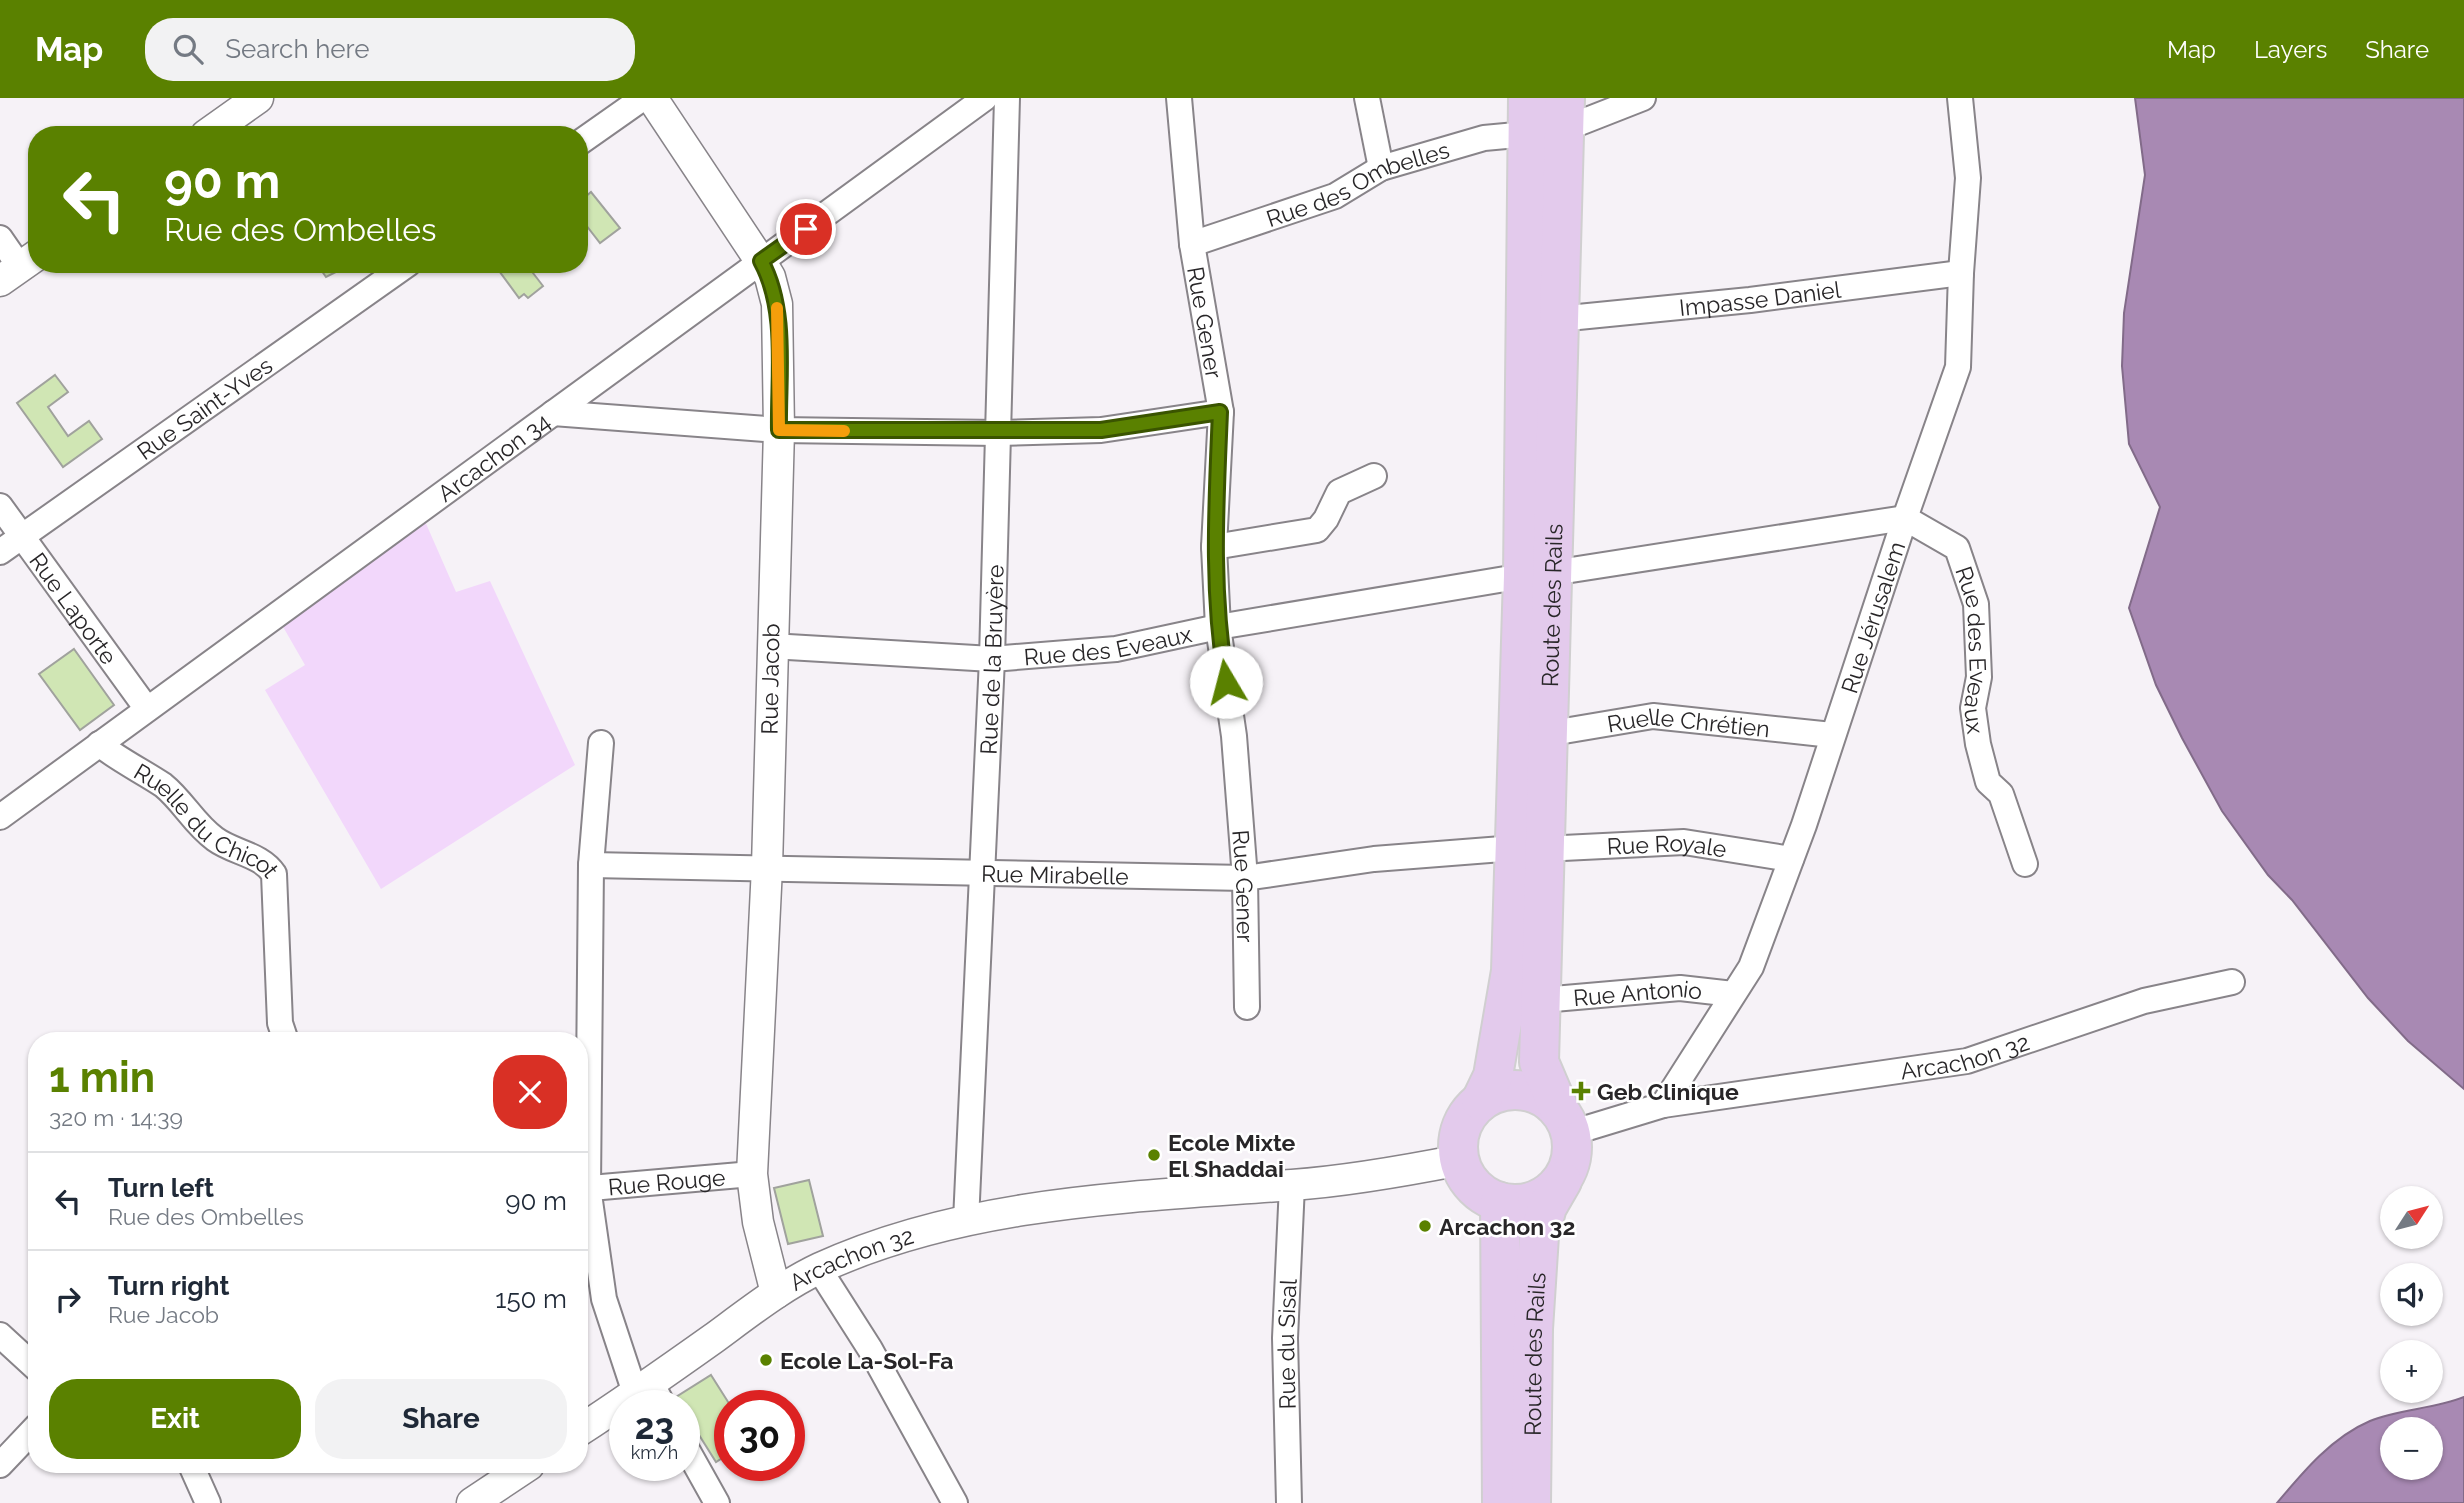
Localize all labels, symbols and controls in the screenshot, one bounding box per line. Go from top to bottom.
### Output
search box [145,18,635,81]
text: Map [35,30,103,69]
icon: search [169,30,207,68]
text: Search here [225,34,370,64]
text: Map [2167,35,2216,64]
text: Layers [2254,35,2327,64]
text: Share [2365,35,2429,64]
street label: Rue des Ombelles [1263,135,1452,232]
text: 90 m [164,152,280,209]
icon: left [49,154,140,245]
pin [776,199,836,259]
icon: arrive [787,210,825,248]
text: Rue des Ombelles [164,211,436,248]
street label: Rue Gener [1183,264,1228,380]
street label: Impasse Daniel [1678,275,1843,320]
street label: Rue Saint-Yves [131,351,277,465]
street label: Arcachon 34 [432,407,555,507]
street label: Route des Rails [1536,523,1567,687]
street label: Rue Jérusalem [1835,538,1910,696]
street label: Rue Laporte [25,547,123,669]
street label: Rue des Eveaux [1951,563,1993,736]
street label: Rue de la Bruyère [974,564,1008,755]
street label: Rue des Eveaux [1023,619,1194,670]
street label: Rue Jacob [756,623,784,735]
position arrow [1189,645,1263,719]
street label: Ruelle Chrétien [1605,702,1771,742]
street label: Ruelle du Chicot [130,757,285,883]
street label: Rue Royale [1606,828,1729,862]
street label: Rue Gener [1228,829,1259,943]
street label: Rue Mirabelle [981,859,1129,889]
street label: Rue Antonio [1572,974,1704,1011]
street label: Arcachon 32 [1899,1027,2032,1084]
text: 1 min [49,1053,155,1102]
button: close [493,1055,567,1129]
place label: Geb Clinique [1597,1078,1739,1105]
marker: Geb Clinique [1571,1081,1591,1101]
text: 320 m · 14:39 [49,1104,183,1131]
place label: Ecole Mixte El Shaddai [1168,1129,1296,1182]
marker: Ecole Mixte El Shaddai [1146,1147,1162,1163]
street label: Rue Rouge [607,1163,726,1200]
text: Turn left [108,1173,214,1203]
icon: left [49,1182,87,1220]
text: 90 m [505,1186,567,1216]
north arrow [2380,1186,2443,1250]
map controls [2380,1186,2443,1480]
text: Rue des Ombelles [108,1203,304,1230]
place label: Arcachon 32 [1439,1213,1575,1240]
marker: Arcachon 32 [1417,1218,1433,1234]
street label: Arcachon 32 [784,1221,916,1295]
button: sound [2380,1263,2443,1326]
text: Turn right [108,1271,229,1301]
street label: Route des Rails [1518,1272,1550,1436]
street label: Rue du Sisal [1271,1277,1301,1410]
icon: right [49,1280,87,1318]
text: 150 m [495,1284,567,1314]
text: Rue Jacob [108,1301,219,1328]
button: + [2380,1340,2443,1403]
place label: Ecole La-Sol-Fa [780,1347,953,1374]
marker: Ecole La-Sol-Fa [758,1352,774,1368]
button: Exit [49,1379,301,1459]
button: Share [315,1379,567,1459]
speed limit sign: 30 [714,1390,805,1481]
text: 23 [635,1406,674,1447]
button: − [2380,1417,2443,1480]
text: km/h [631,1442,678,1463]

